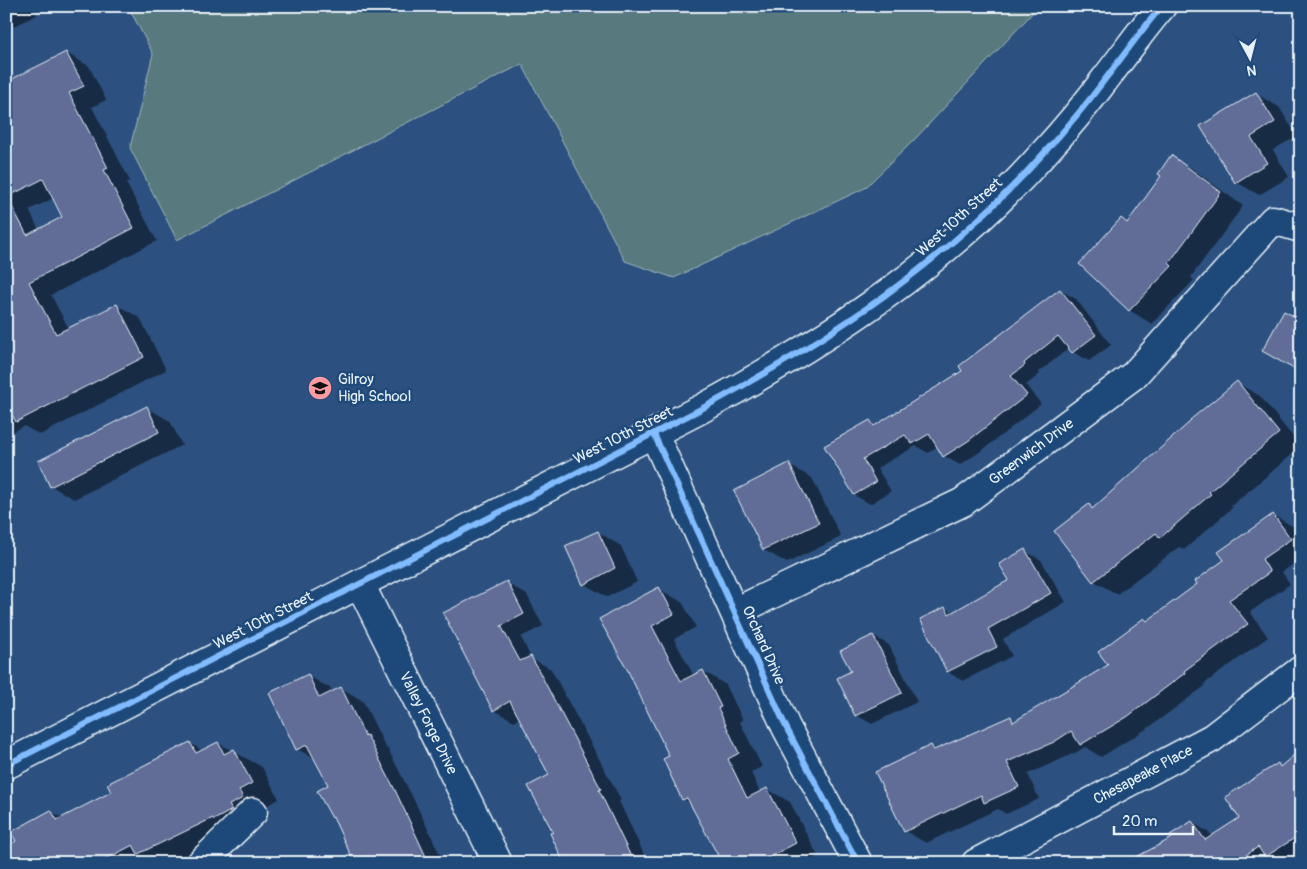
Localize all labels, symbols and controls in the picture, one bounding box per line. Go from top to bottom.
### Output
north arrow [1224,32,1274,82]
text: N [1246,61,1257,79]
street label: West 10th Street [912,173,1007,261]
place label: Gilroy High School [338,370,411,406]
school or university icon: Gilroy High School [307,375,333,401]
street label: West 10th Street [570,402,677,469]
street label: Greenwich Drive [985,414,1078,489]
street label: West 10th Street [210,587,317,654]
street label: Orchard Drive [738,603,790,688]
street label: Valley Forge Drive [395,669,462,778]
street label: Chesapeake Place [1090,741,1197,809]
scale bar [1114,804,1193,836]
text: 20 m [1122,812,1157,831]

